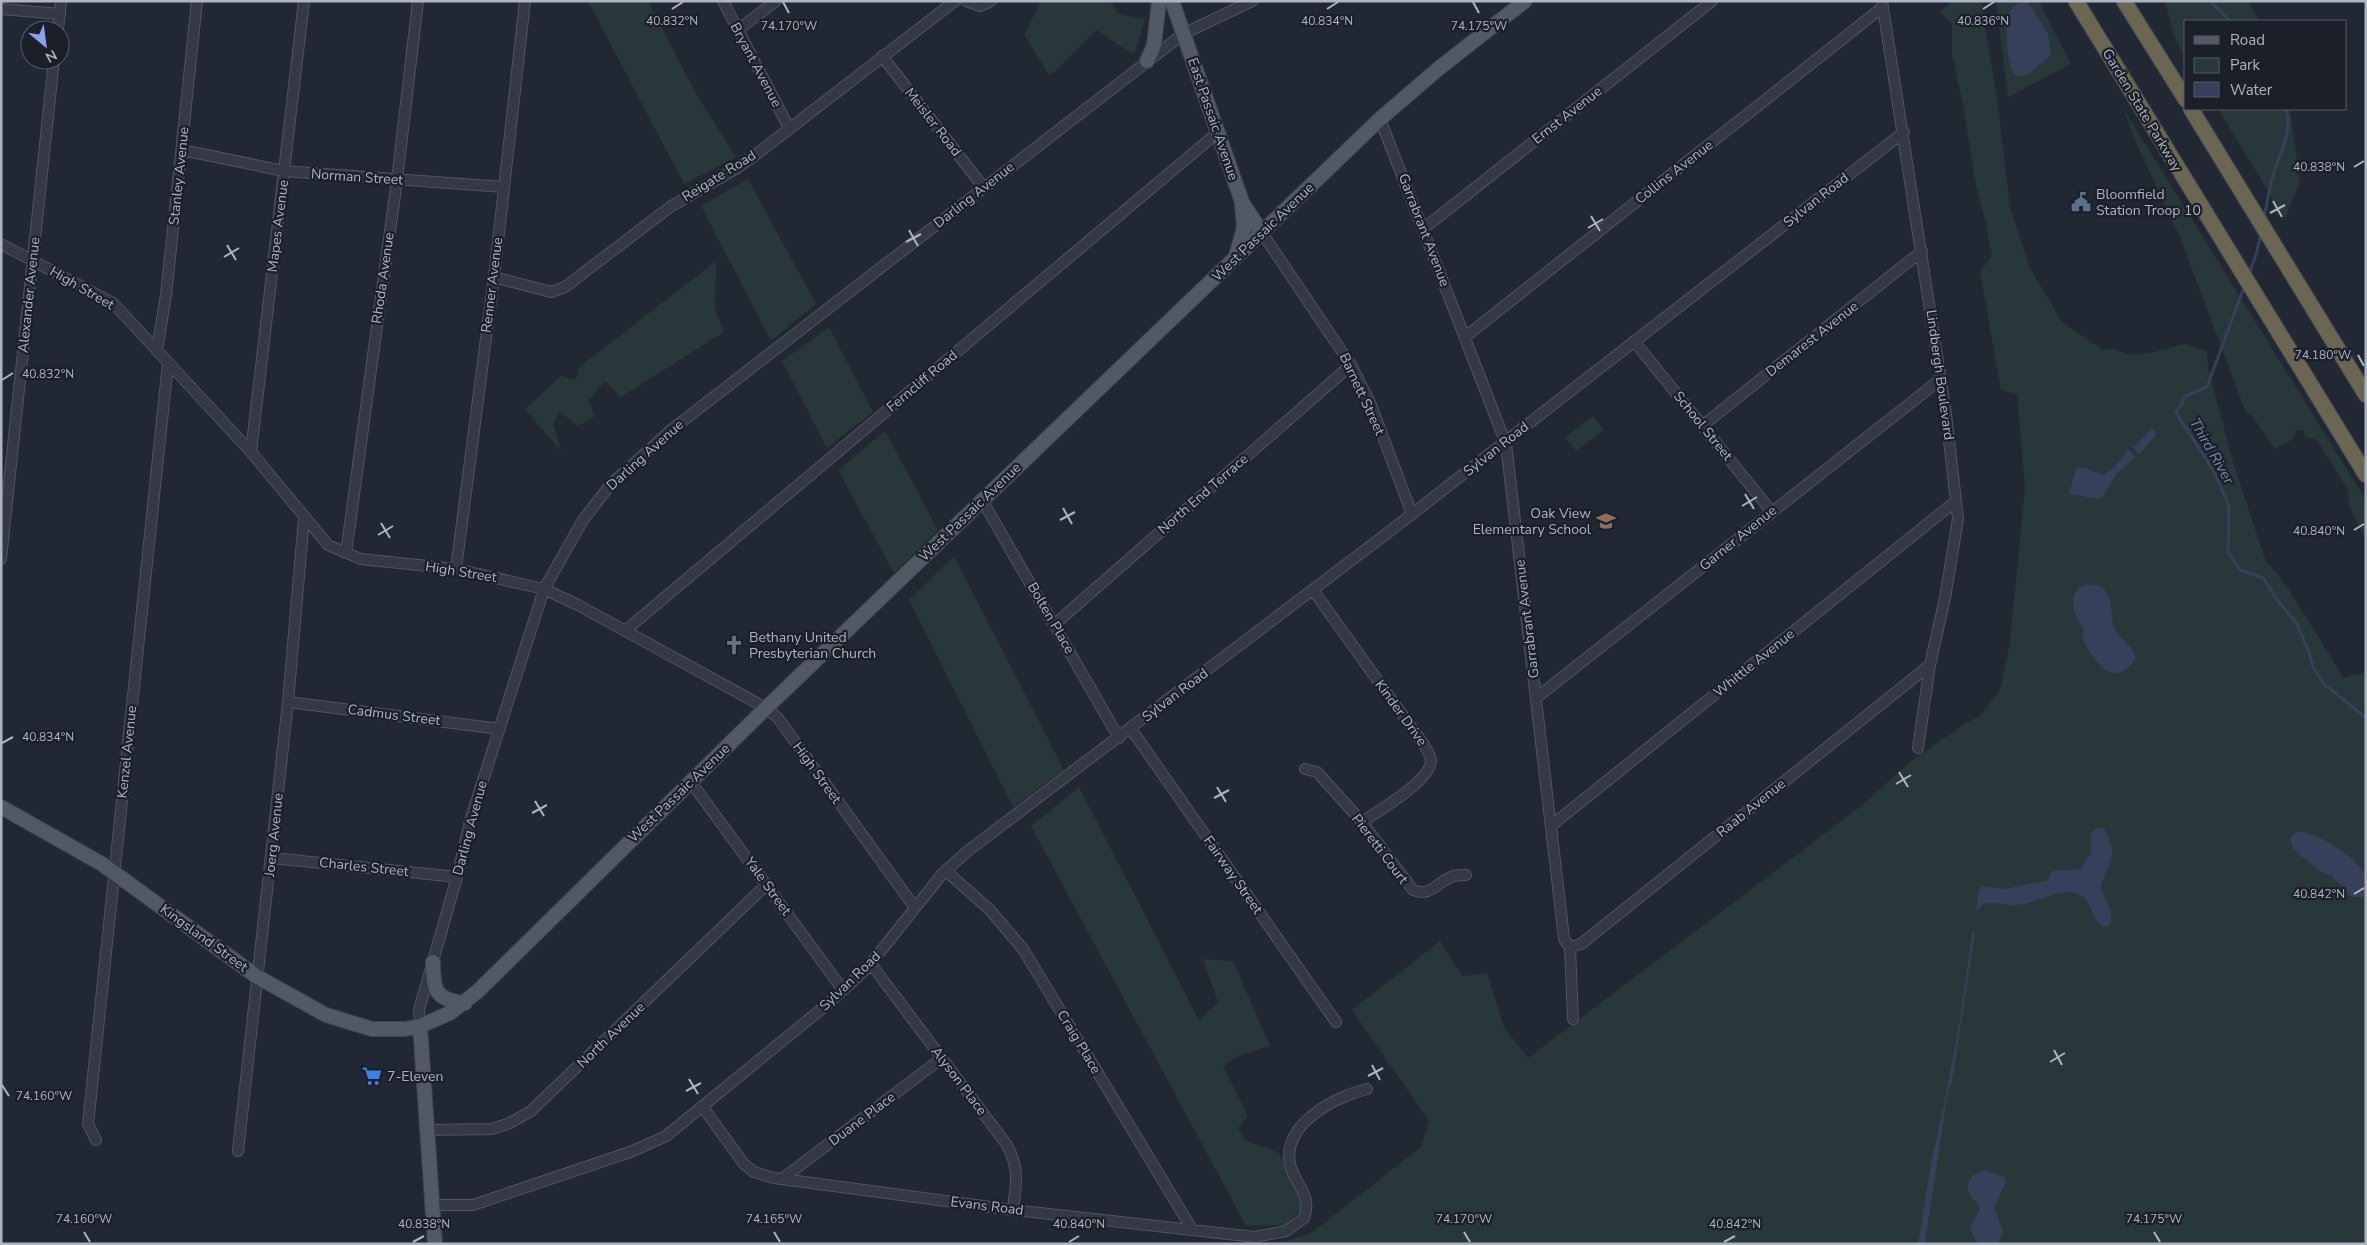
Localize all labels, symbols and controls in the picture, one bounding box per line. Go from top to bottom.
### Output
text: 40.832°N [646,13,698,29]
text: 40.834°N [1301,13,1353,29]
text: 40.836°N [1957,13,2009,29]
text: 74.170°W [761,18,817,34]
text: 74.175°W [1451,18,1507,34]
street label: Bryant Avenue [726,19,786,111]
north arrow [20,20,70,70]
legend [2184,20,2347,110]
text: Road [2230,30,2265,50]
text: N [42,45,60,67]
street label: Garden State Parkway [2098,45,2187,176]
street label: East Passaic Avenue [1183,55,1243,183]
text: Park [2230,55,2260,75]
text: Water [2230,80,2273,100]
street label: Ernst Avenue [1528,82,1606,148]
street label: Meisler Road [900,84,966,160]
street label: Stanley Avenue [164,126,194,226]
street label: Collins Avenue [1631,136,1717,208]
street label: Reigate Road [678,146,760,206]
street label: Darling Avenue [930,157,1018,233]
text: 40.838°N [2293,159,2345,175]
street label: Norman Street [310,164,404,190]
street label: Sylvan Road [1779,168,1853,232]
street label: Garrabrant Avenue [1394,171,1454,289]
street label: West Passaic Avenue [1208,178,1318,286]
street label: Mapes Avenue [263,179,293,273]
place label: Bloomfield Station Troop 10 [2096,185,2201,220]
public building icon: Bloomfield Station Troop 10 [2070,191,2092,213]
street label: Rhoda Avenue [367,231,399,325]
street label: Alexander Avenue [13,236,45,354]
street label: Renner Avenue [477,236,507,334]
street label: High Street [46,262,118,314]
street label: Demarest Avenue [1762,297,1862,381]
street label: Lindbergh Boulevard [1921,309,1959,441]
street label: Ferncliff Road [883,346,961,416]
text: 74.180°W [2295,347,2351,363]
street label: Barnett Street [1335,350,1389,438]
text: 40.832°N [22,366,74,382]
street label: School Street [1669,387,1737,465]
water label: Third River [2185,414,2239,488]
street label: Darling Avenue [602,415,688,495]
street label: Sylvan Road [1459,417,1533,481]
street label: North End Terrace [1154,449,1252,539]
street label: West Passaic Avenue [915,458,1025,566]
street label: Garner Avenue [1695,501,1781,575]
place label: Oak View Elementary School [1473,504,1592,539]
school or university icon: Oak View Elementary School [1595,510,1617,532]
text: 40.840°N [2293,523,2345,539]
street label: High Street [424,557,498,587]
street label: Garrabrant Avenue [1510,558,1544,680]
street label: Bolten Place [1023,579,1079,657]
street label: Whittle Avenue [1710,624,1798,702]
place label: Bethany United Presbyterian Church [749,628,876,663]
church icon: Bethany United Presbyterian Church [723,634,745,656]
street label: Sylvan Road [1138,664,1212,726]
street label: Kinder Drive [1371,676,1431,750]
street label: Cadmus Street [347,700,441,730]
street label: Kenzel Avenue [113,705,141,799]
text: 40.834°N [22,729,74,745]
street label: High Street [788,738,846,808]
street label: West Passaic Avenue [624,739,734,847]
street label: Raab Avenue [1713,774,1789,842]
street label: Darling Avenue [448,778,492,878]
street label: Joerg Avenue [260,792,288,879]
street label: Pieretti Court [1347,810,1413,888]
street label: Fairway Street [1199,832,1267,918]
street label: Yale Street [740,852,796,919]
street label: Charles Street [318,853,410,881]
text: 40.842°N [2293,886,2345,902]
street label: Kingsland Street [156,900,252,976]
street label: Sylvan Road [815,947,885,1015]
street label: North Avenue [573,998,649,1072]
street label: Craig Place [1053,1007,1105,1077]
street label: Alyson Place [927,1043,991,1119]
supermarket icon: 7-Eleven [361,1065,383,1087]
place label: 7-Eleven [387,1067,443,1086]
text: 74.160°W [16,1088,72,1104]
street label: Duane Place [825,1088,899,1150]
street label: Evans Road [949,1192,1025,1220]
text: 74.160°W [56,1211,112,1227]
text: 74.165°W [746,1211,802,1227]
text: 74.170°W [1436,1211,1492,1227]
text: 74.175°W [2126,1211,2182,1227]
text: 40.838°N [398,1216,450,1232]
text: 40.840°N [1053,1216,1105,1232]
text: 40.842°N [1709,1216,1761,1232]

